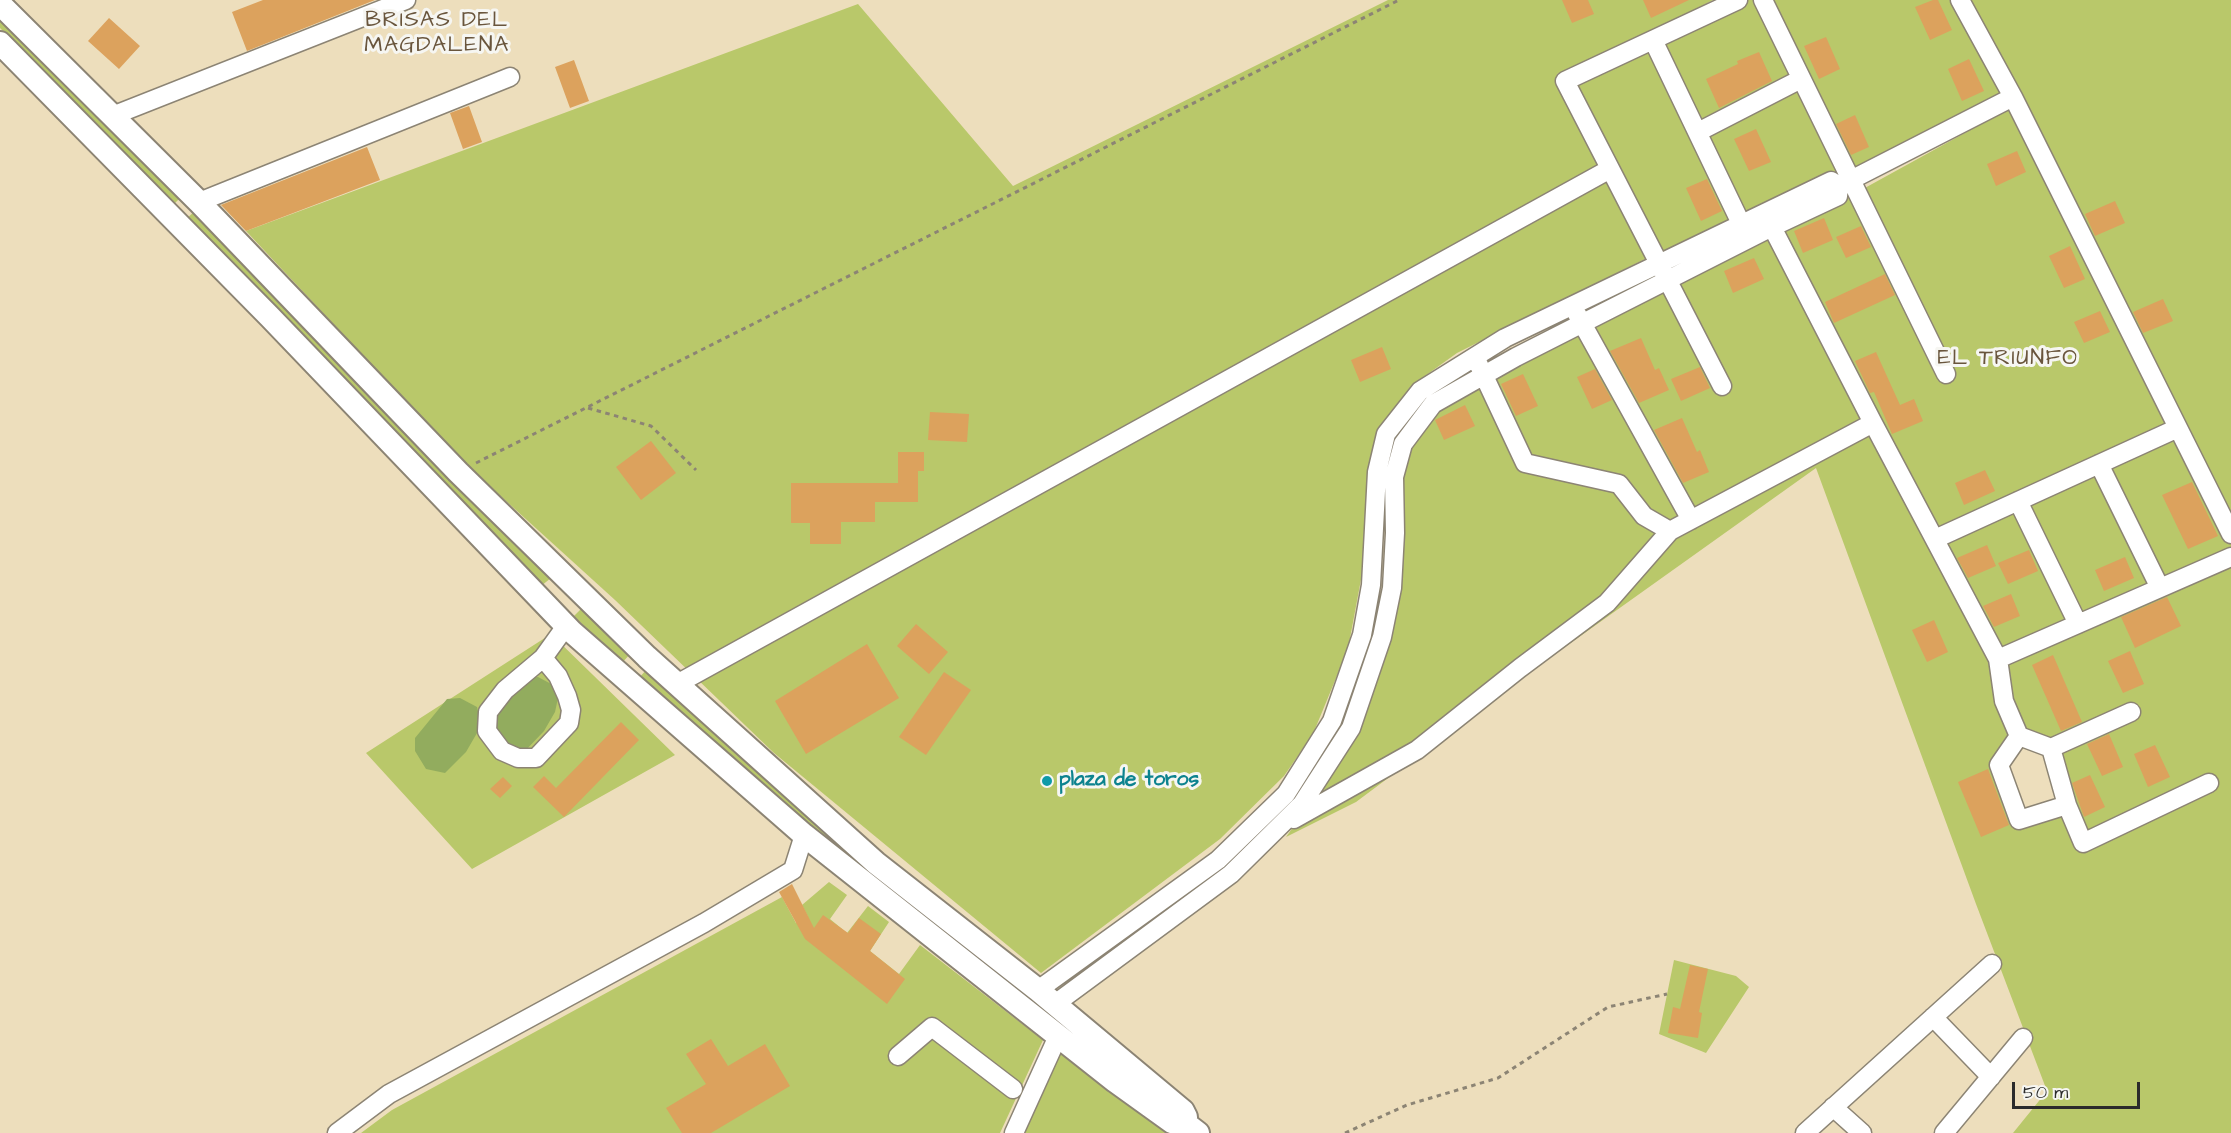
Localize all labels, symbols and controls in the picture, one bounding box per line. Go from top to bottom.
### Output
district label: BRISAS DEL MAGDALENA [364,8,510,60]
district label: EL TRIUNFO [1938,346,2078,372]
place label: plaza de toros [1059,768,1199,794]
marker: plaza de toros [1040,774,1054,788]
scale bar [2015,1070,2142,1108]
text: 50 m [2023,1080,2068,1105]

